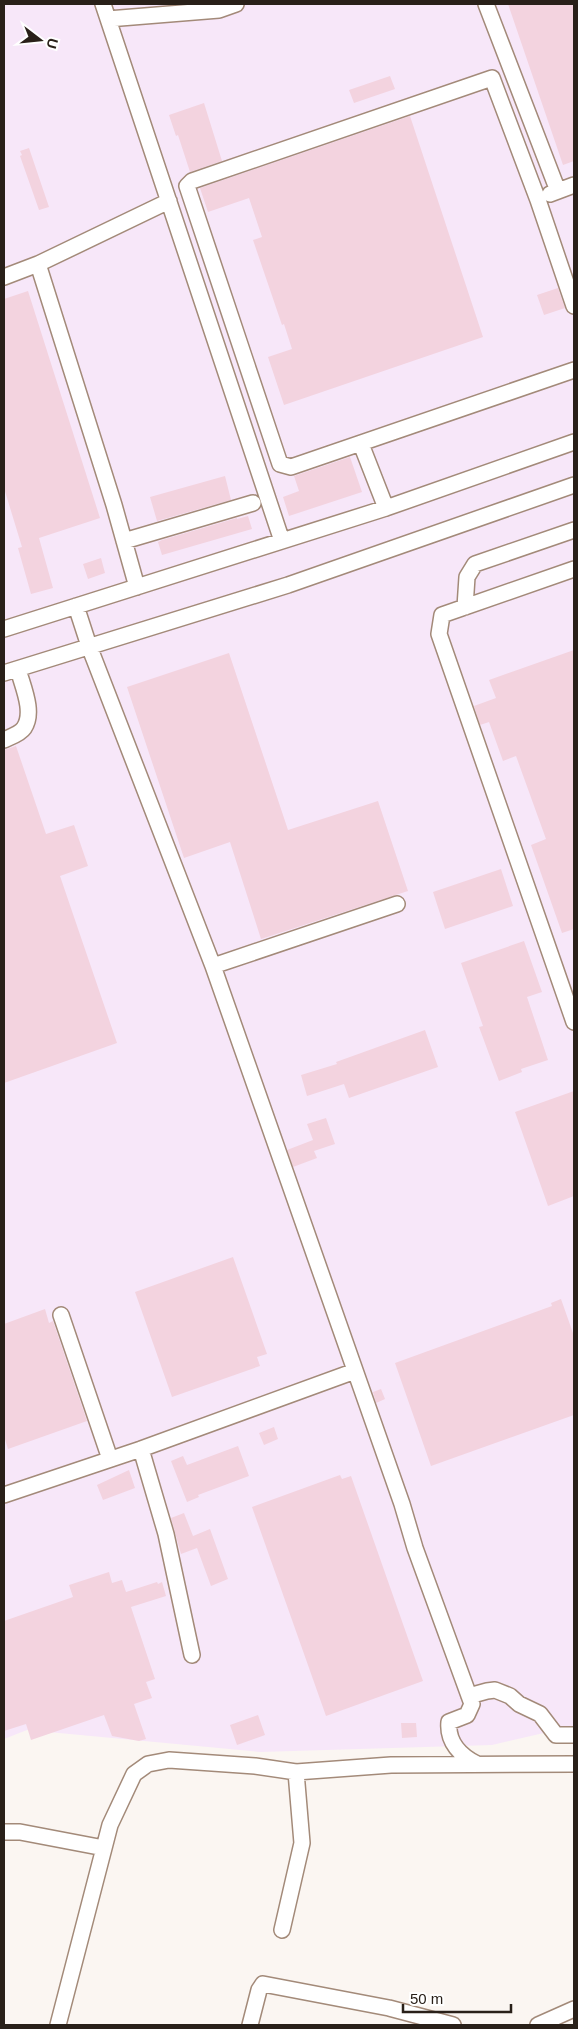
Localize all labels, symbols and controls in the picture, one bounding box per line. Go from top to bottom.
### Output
north arrow [15,15,65,65]
text: U [43,37,62,51]
scale bar [403,1982,510,2014]
text: 50 m [410,1990,443,2007]

